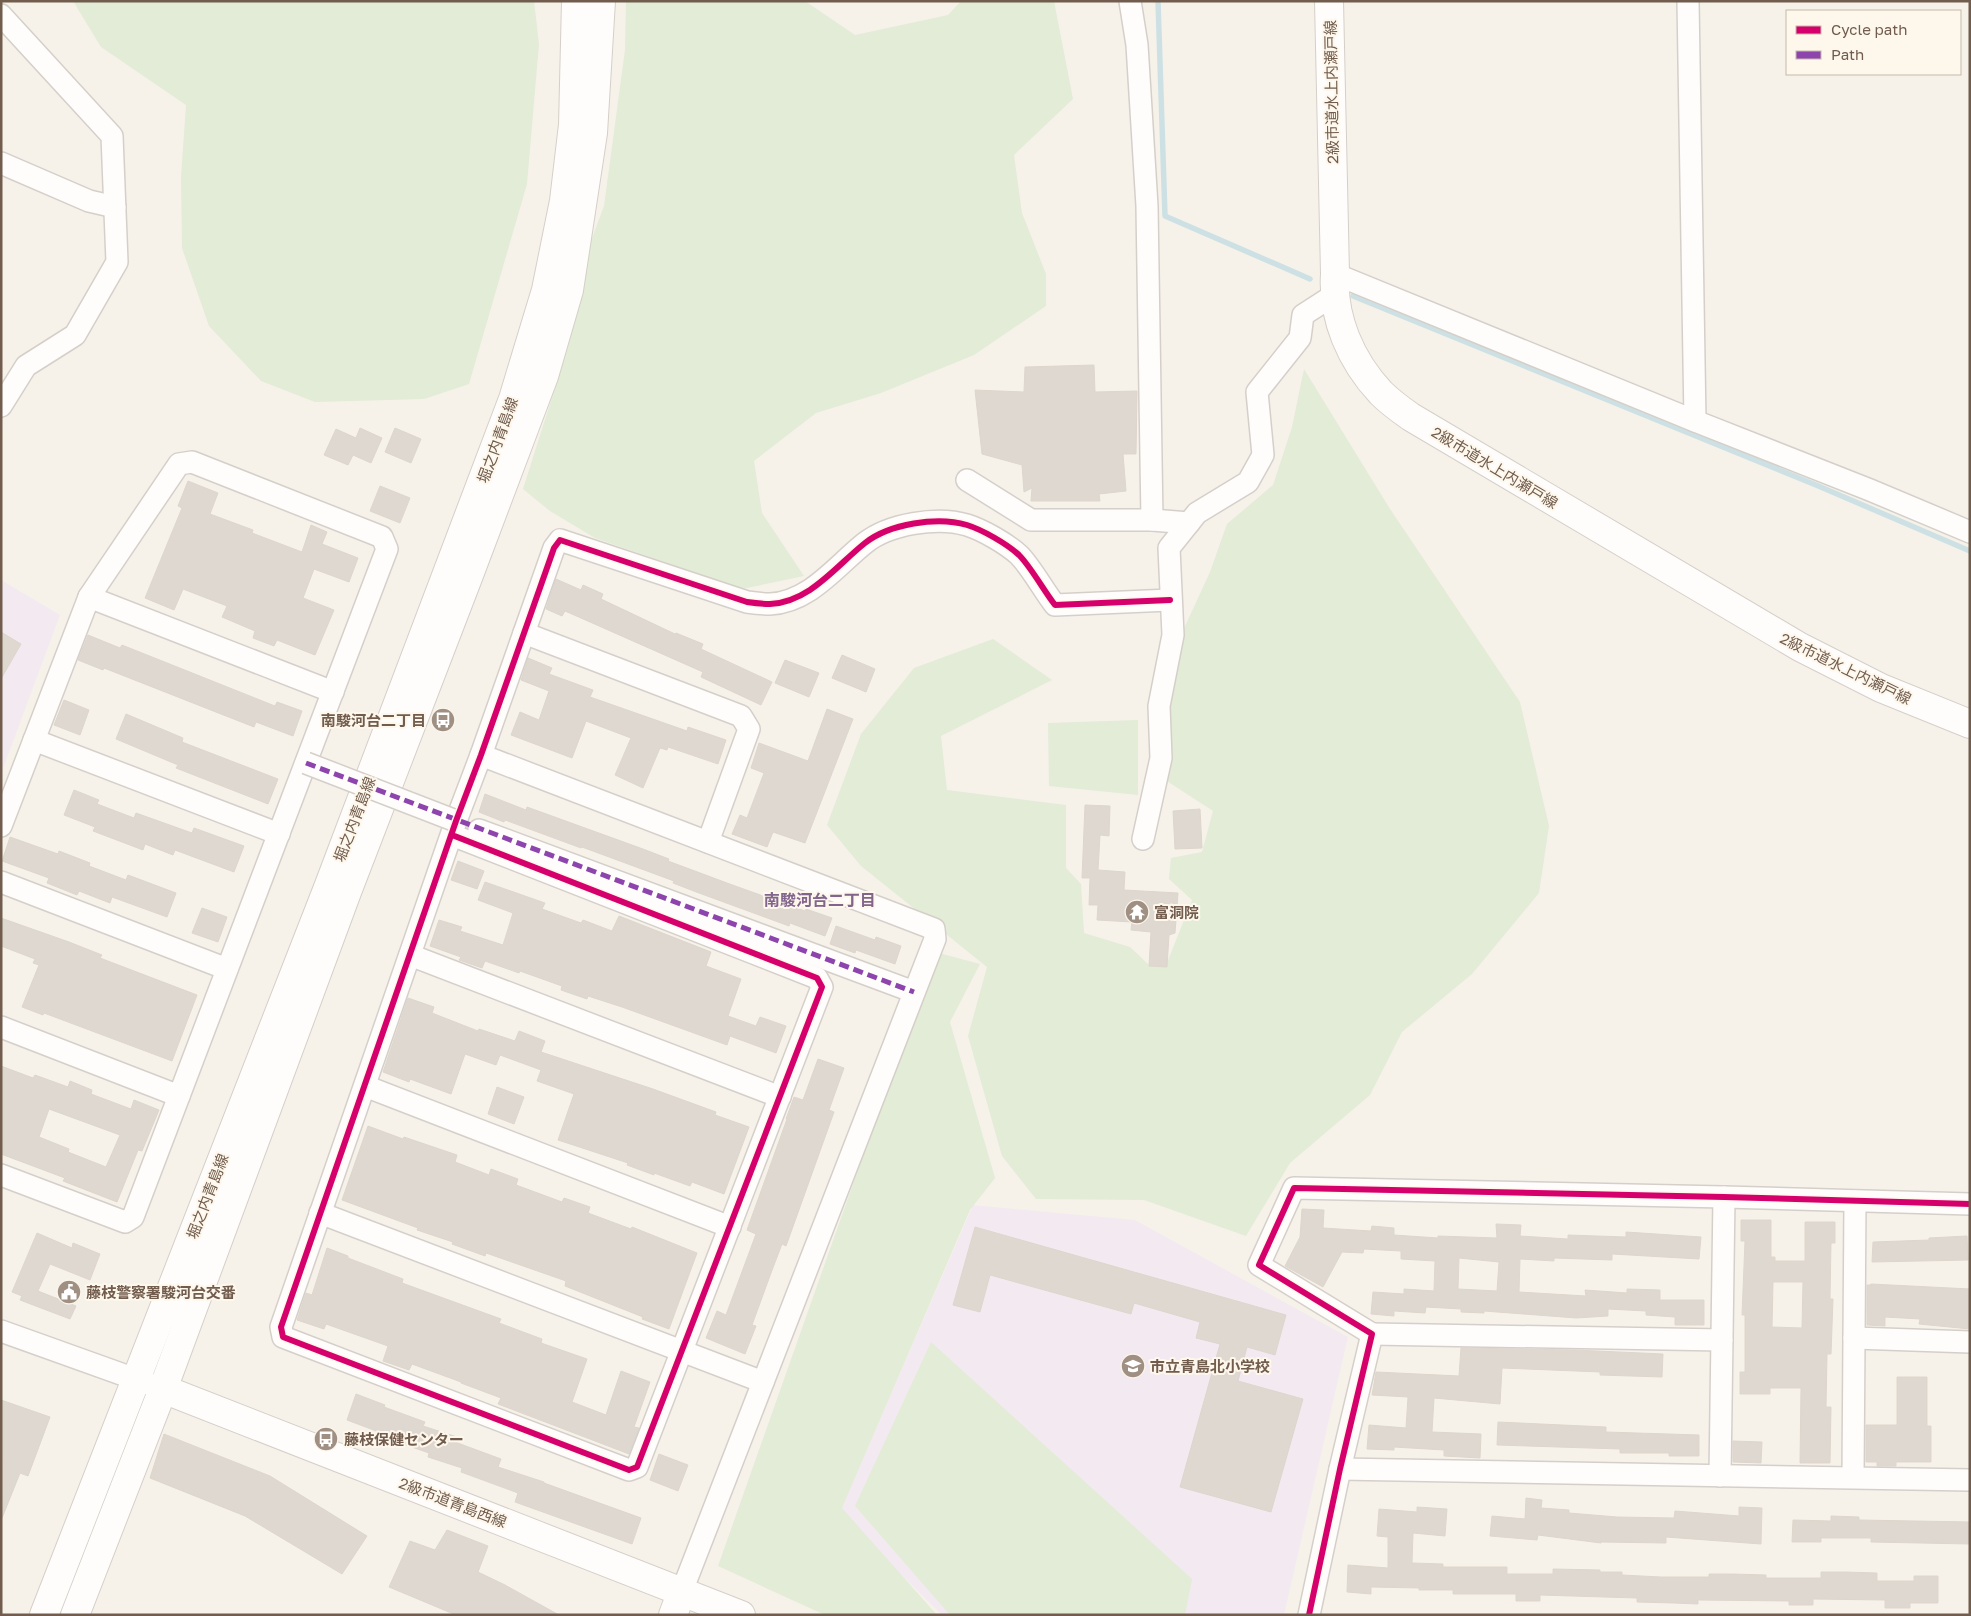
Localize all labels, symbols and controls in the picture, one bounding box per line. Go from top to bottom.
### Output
legend [1786,10,1961,75]
street label: 2級市道水上内瀬戸線 [1321,20,1341,164]
text: Cycle path [1831,20,1907,38]
text: Path [1831,45,1864,63]
street label: 堀之内青島線 [473,395,521,485]
street label: 2級市道水上内瀬戸線 [1429,422,1561,512]
street label: 2級市道水上内瀬戸線 [1777,628,1915,708]
bus stop icon: 南駿河台二丁目 [430,707,456,733]
place label: 南駿河台二丁目 [321,711,426,729]
street label: 堀之内青島線 [329,774,379,864]
district label: 南駿河台二丁目 [764,890,876,910]
temple icon: 富洞院 [1124,899,1150,925]
place label: 富洞院 [1154,903,1199,921]
street label: 堀之内青島線 [182,1151,232,1241]
public building icon: 藤枝警察署駿河台交番 [56,1279,82,1305]
place label: 藤枝警察署駿河台交番 [86,1283,236,1301]
school or university icon: 市立青島北小学校 [1120,1353,1146,1379]
place label: 市立青島北小学校 [1150,1357,1270,1375]
bus stop icon: 藤枝保健センター [313,1426,339,1452]
place label: 藤枝保健センター [344,1430,464,1448]
street label: 2級市道青島西線 [397,1473,509,1531]

